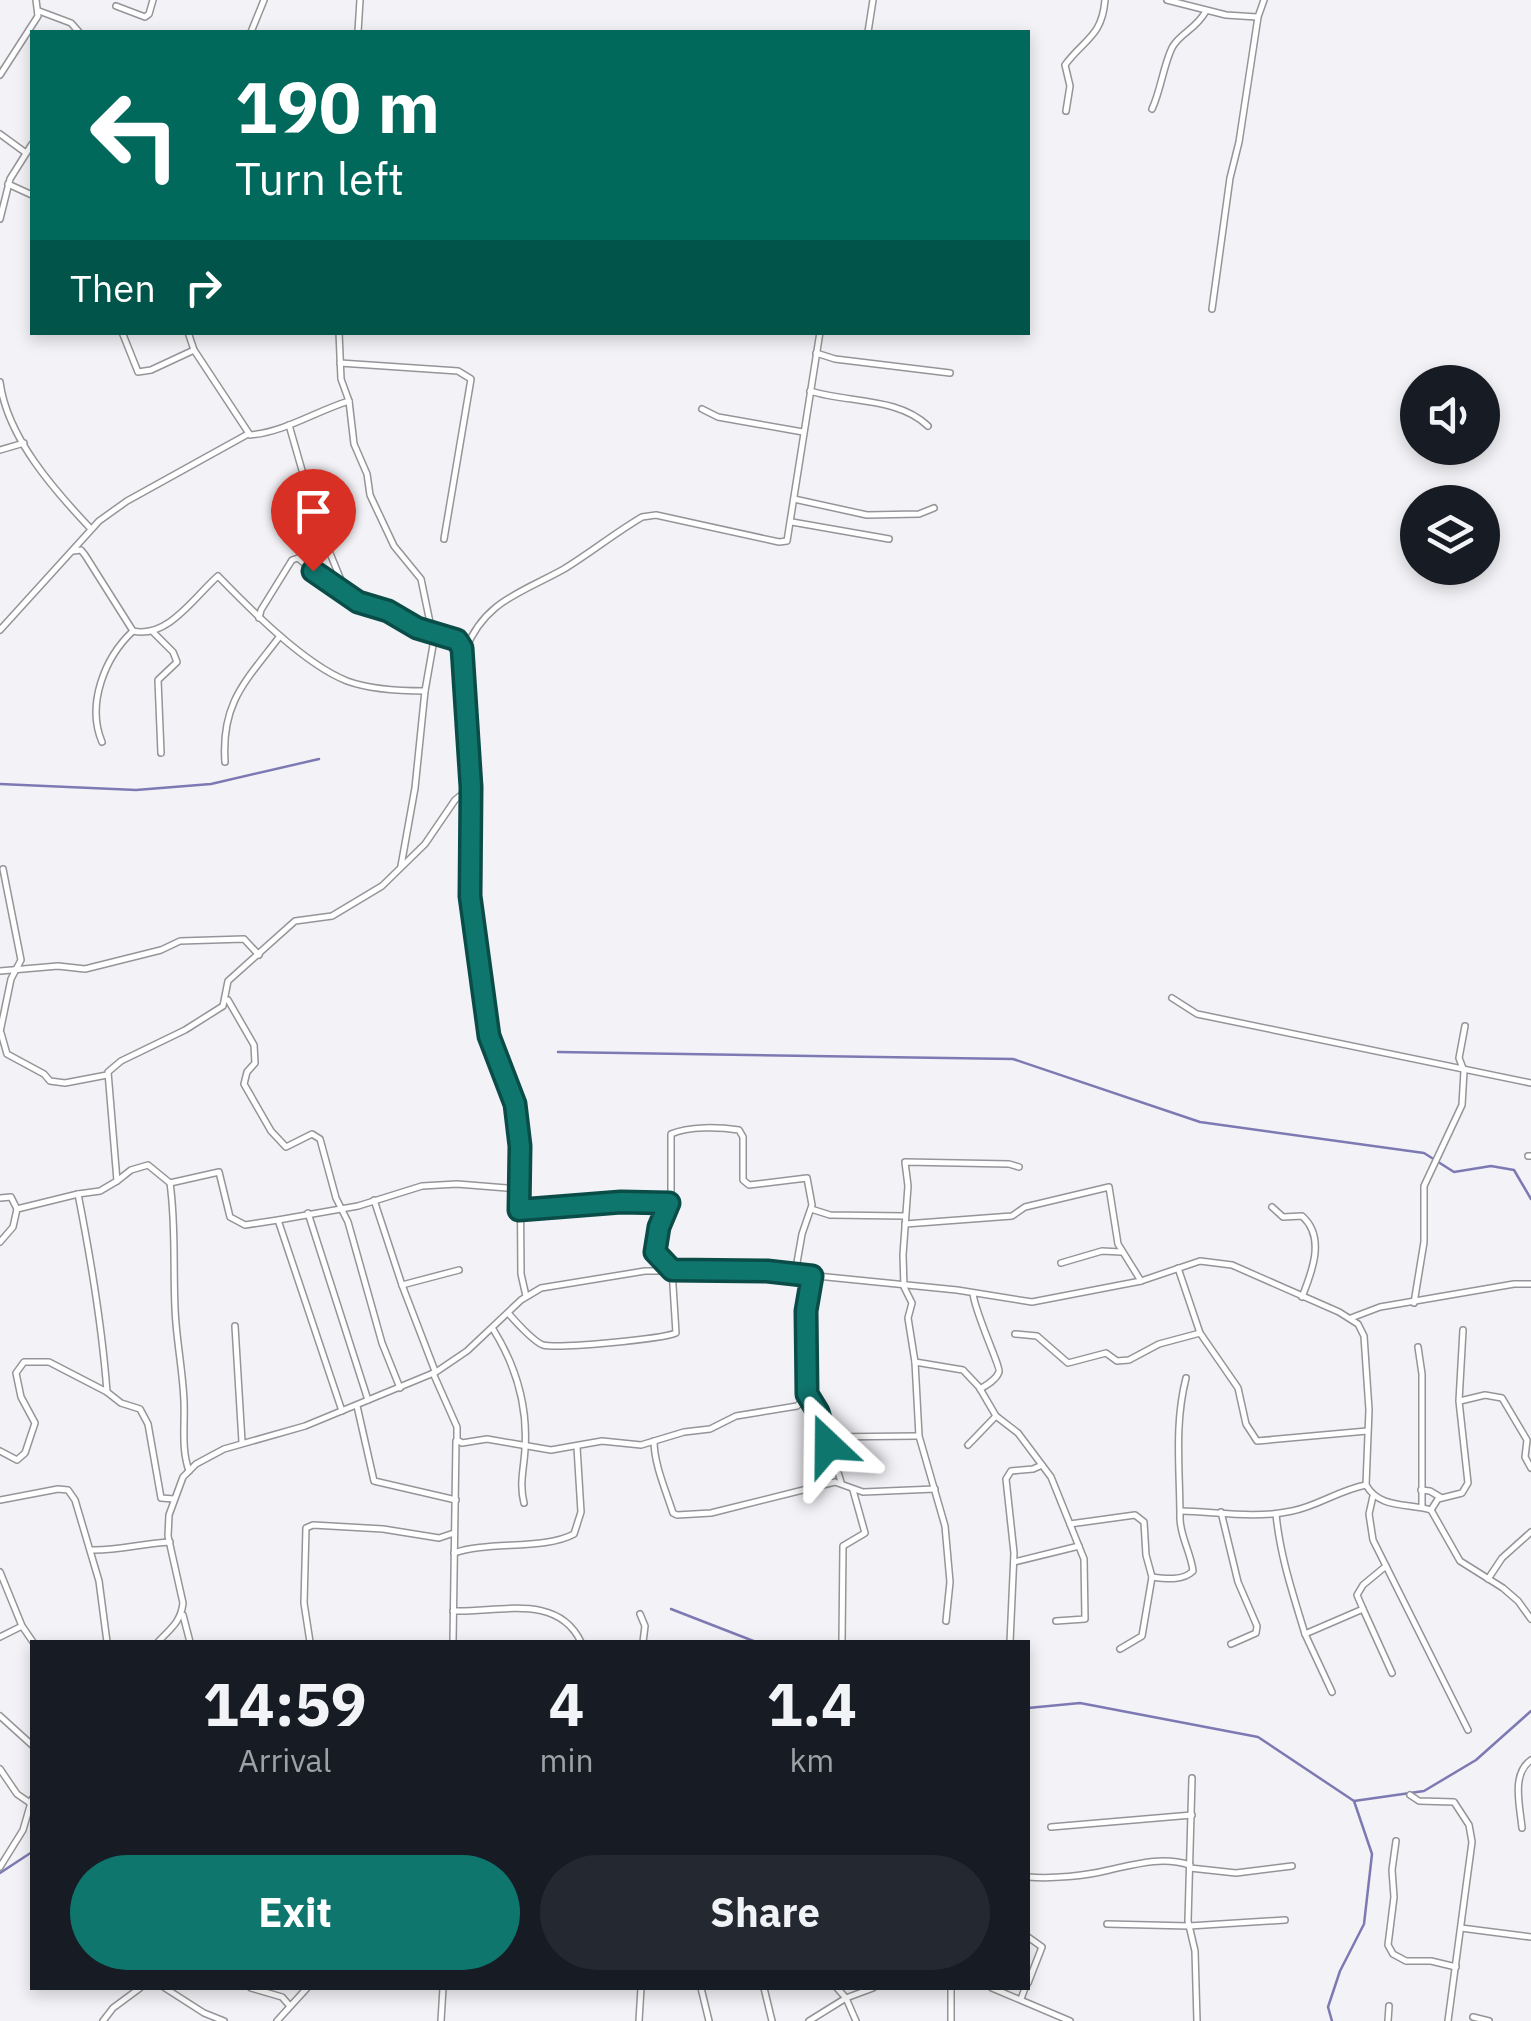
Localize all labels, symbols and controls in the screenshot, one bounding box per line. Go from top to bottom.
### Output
text: 190 m [235,61,440,152]
icon: left [70,70,200,200]
text: Turn left [235,149,404,207]
icon: right [176,260,231,315]
text: Then [70,263,156,312]
map controls [1400,365,1500,585]
button: sound [1400,365,1500,465]
pin [271,469,356,572]
icon: arrive [286,484,341,539]
button: layers [1400,485,1500,585]
position arrow [776,1393,880,1497]
text: 14:59 [203,1664,367,1743]
text: 4 [549,1664,585,1743]
text: 1.4 [767,1664,857,1743]
text: Arrival [238,1739,331,1781]
text: min [540,1739,594,1781]
text: km [789,1739,834,1781]
button: Exit [70,1855,520,1970]
button: Share [540,1855,990,1970]

